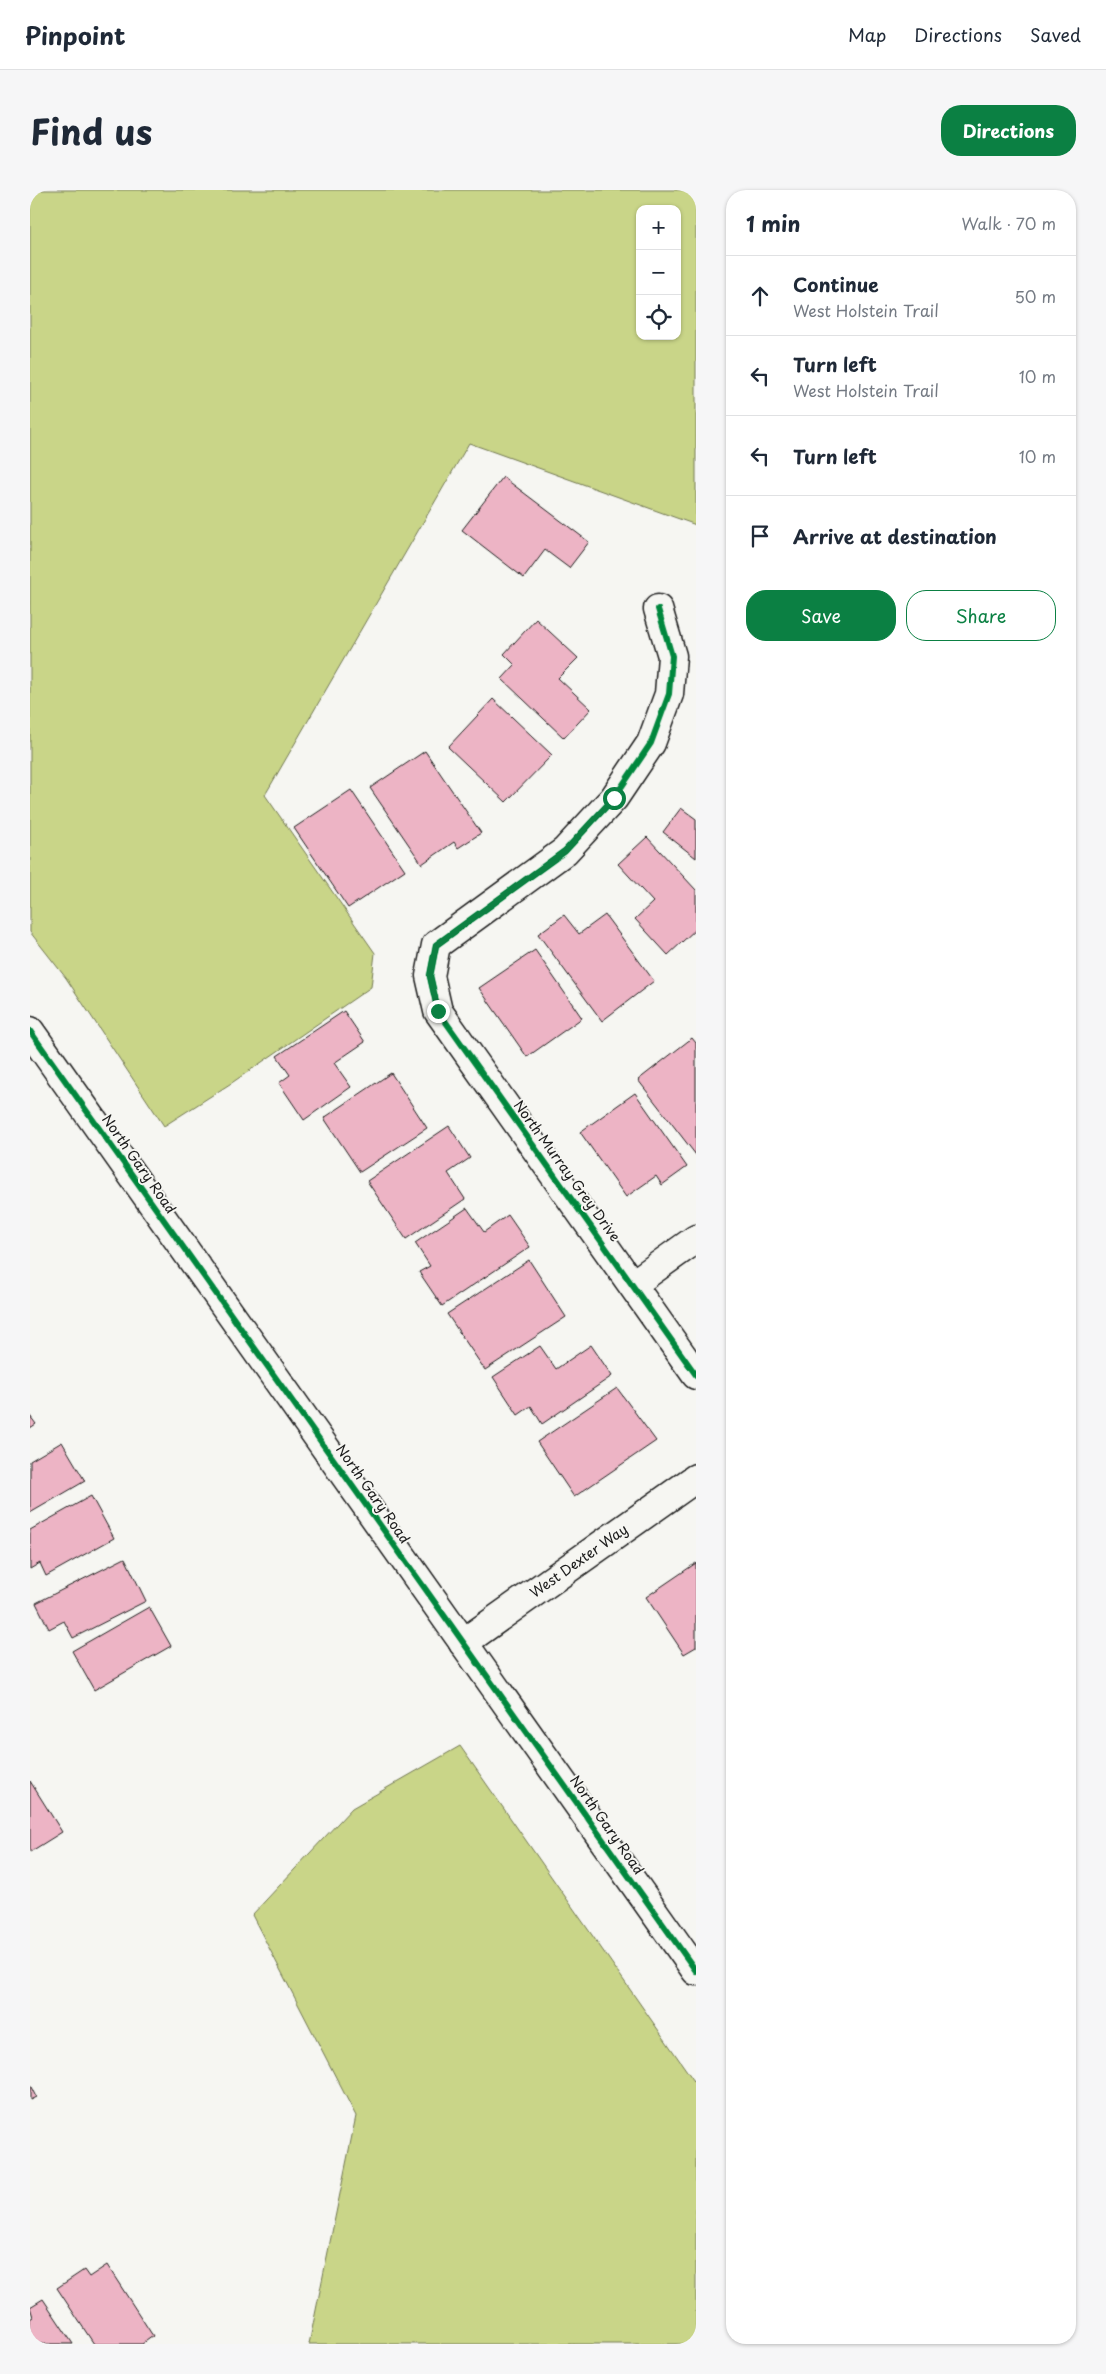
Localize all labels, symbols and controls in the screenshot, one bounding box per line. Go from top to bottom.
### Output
text: Pinpoint [25,17,126,53]
text: Map [848,21,886,48]
text: Directions [914,21,1002,48]
text: Saved [1030,21,1081,48]
text: Find us [30,104,152,157]
button: Directions [941,105,1076,156]
map controls [636,205,681,340]
button: + [636,205,681,250]
text: 1 min [746,207,800,239]
text: Walk · 70 m [961,211,1056,235]
button: − [636,250,681,295]
text: Continue [793,270,879,298]
icon: ahead [746,282,774,310]
text: 50 m [1015,284,1056,308]
button: locate [636,295,681,340]
text: West Holstein Trail [793,298,939,322]
text: Turn left [793,350,877,378]
icon: left [746,362,774,390]
text: 10 m [1019,364,1056,388]
text: West Holstein Trail [793,378,939,402]
icon: left [746,442,774,470]
text: Turn left [793,442,877,470]
text: 10 m [1019,444,1056,468]
icon: arrive [746,522,774,550]
text: Arrive at destination [793,522,997,550]
button: Save [746,590,896,641]
button: Share [906,590,1056,641]
route start [603,787,626,810]
route end [427,1000,450,1023]
street label: North Murray Grey Drive [509,1096,626,1246]
street label: North Gary Road [97,1110,182,1218]
street label: North Gary Road [331,1440,416,1548]
street label: West Dexter Way [525,1519,632,1603]
street label: North Gary Road [565,1771,650,1879]

